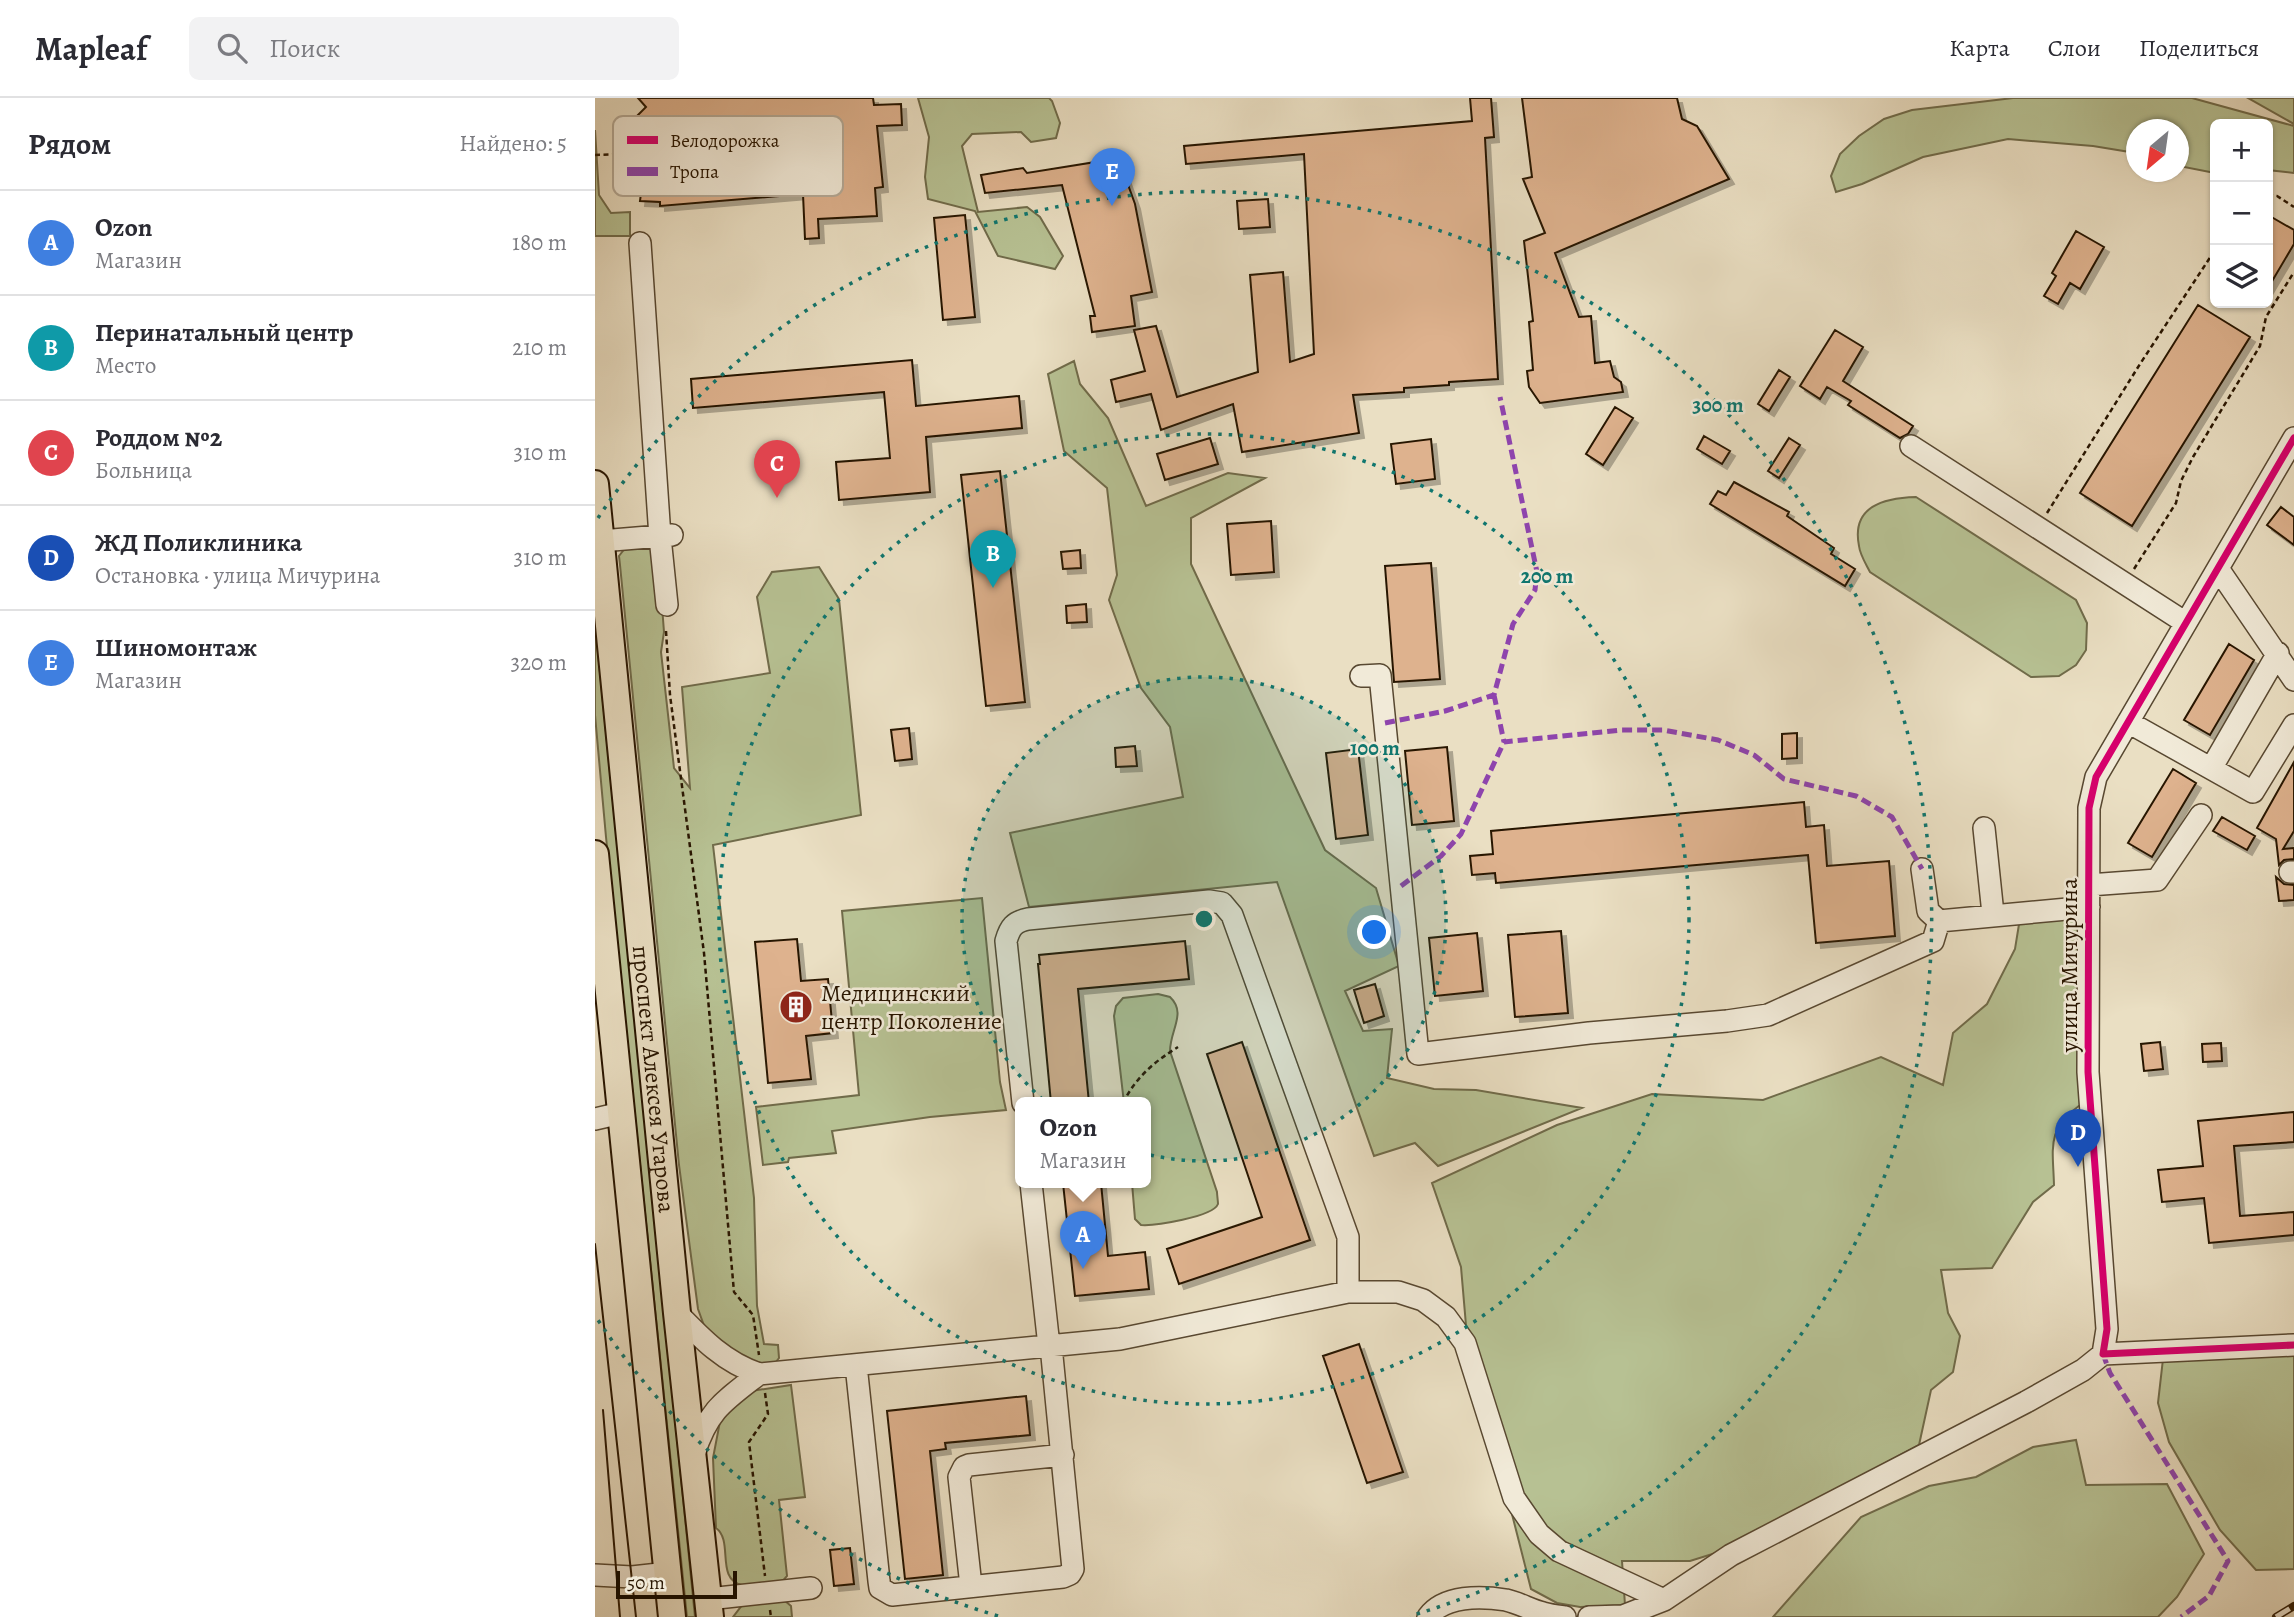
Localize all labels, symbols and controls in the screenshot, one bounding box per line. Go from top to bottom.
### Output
search box [189,17,679,80]
text: Mapleaf [35,26,147,71]
icon: search [213,29,251,67]
text: Поиск [269,31,340,66]
text: Карта [1949,32,2010,64]
text: Слои [2048,32,2101,64]
text: Поделиться [2139,32,2259,64]
legend [613,116,843,196]
north arrow [2126,119,2189,182]
map controls [2210,119,2273,308]
button: + [2210,119,2273,182]
text: Рядом [28,124,111,164]
text: Найдено: 5 [459,128,567,159]
text: Велодорожка [670,128,780,154]
pin: E [1089,148,1135,206]
text: Тропа [670,159,719,185]
button: − [2210,182,2273,245]
text: Ozon [95,210,153,245]
text: A [44,227,58,258]
text: 180 m [512,227,567,258]
text: Магазин [95,245,182,276]
button: layers [2210,245,2273,308]
text: Перинатальный центр [95,315,353,350]
text: B [44,332,58,363]
text: 210 m [512,332,567,363]
text: Место [95,350,156,381]
text: 300 m [1692,391,1744,419]
text: Роддом №2 [95,420,222,455]
text: C [44,437,58,468]
text: 310 m [514,437,567,468]
pin: C [754,440,800,498]
text: Больница [95,455,192,486]
text: ЖД Поликлиника [95,525,302,560]
pin: B [970,530,1016,588]
text: D [43,542,59,573]
text: 310 m [514,542,567,573]
text: Остановка · улица Мичурина [95,560,380,591]
text: 200 m [1521,562,1574,590]
text: Шиномонтаж [95,630,257,665]
text: E [44,647,58,678]
text: 320 m [511,647,567,678]
text: Магазин [95,665,182,696]
text: 100 m [1350,734,1400,762]
street label: улица Мичурина [2053,878,2085,1053]
centre of rings [1192,907,1216,931]
your location [1357,915,1391,949]
street label: проспект Алексея Угарова [625,944,683,1214]
place label: Медицинский центр Поколение [821,977,1002,1037]
building icon: Медицинский центр Поколение [777,988,815,1026]
popup [1015,1097,1151,1188]
pin: D [2055,1109,2101,1167]
text: Ozon [1040,1110,1097,1145]
text: Магазин [1040,1145,1126,1176]
pin: A [1060,1211,1106,1269]
scale bar [616,1568,737,1600]
text: 50 m [627,1570,665,1596]

